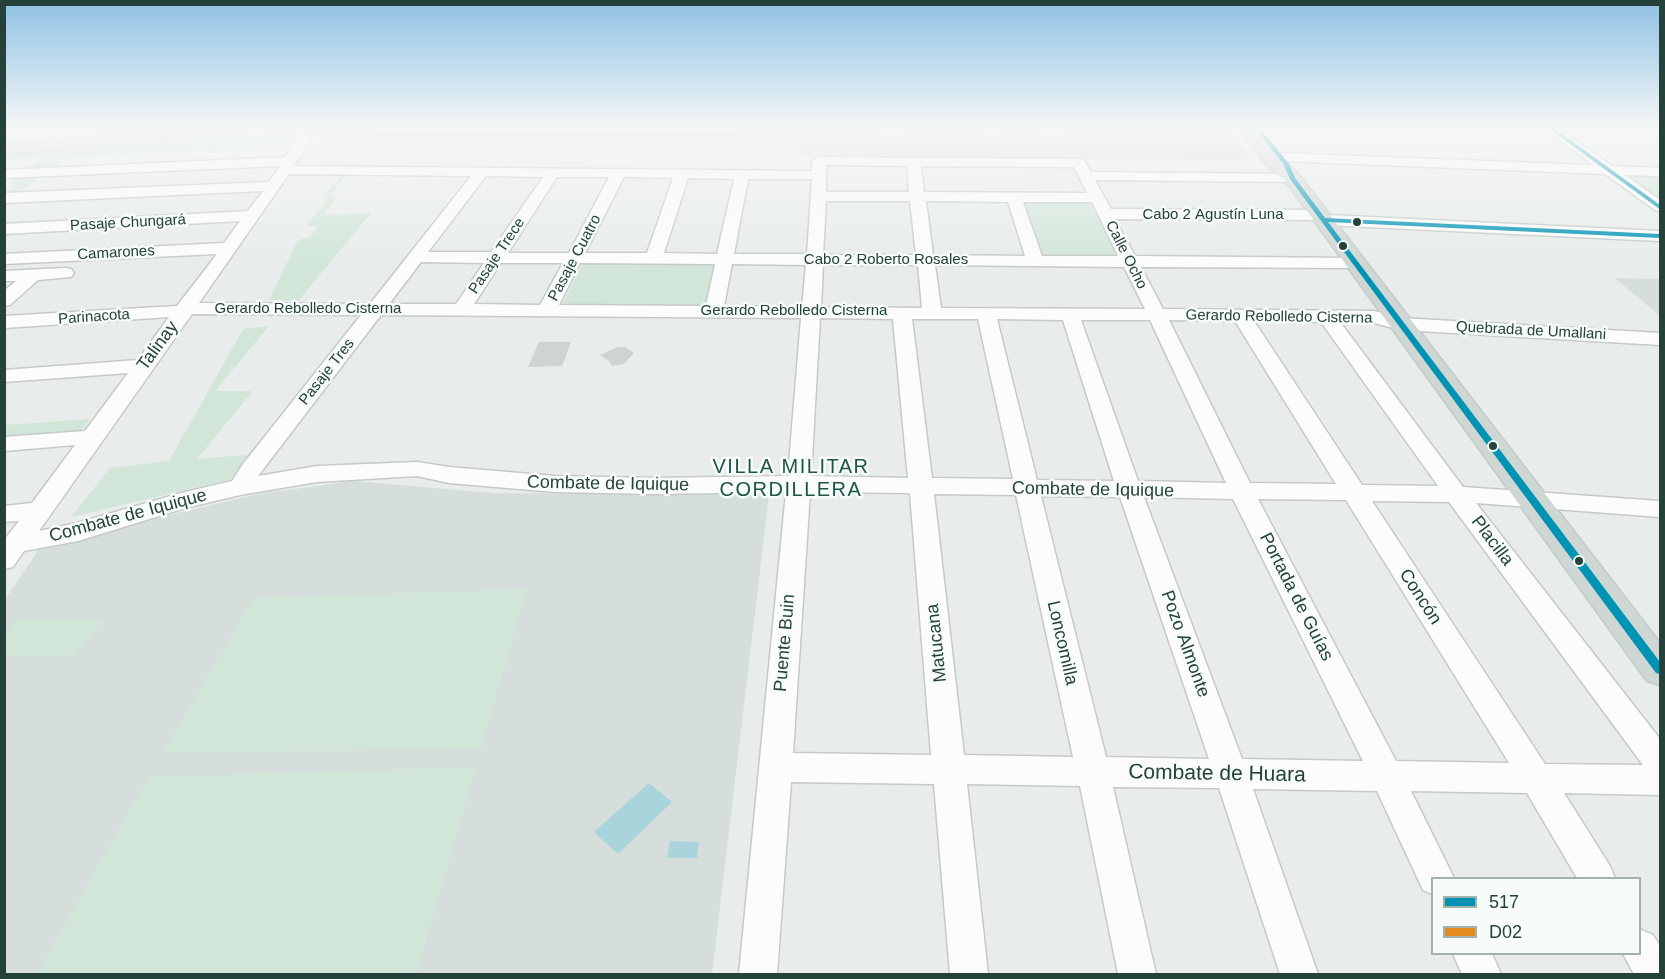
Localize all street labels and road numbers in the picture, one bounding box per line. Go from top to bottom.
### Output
street label: Cabo 2 Agustín Luna [1143,206,1283,224]
street label: Pasaje Chungará [70,211,186,235]
street label: Pasaje Cuatro [545,212,605,304]
street label: Pasaje Trece [465,215,529,297]
street label: Calle Ocho [1101,218,1151,292]
street label: Camarones [77,242,155,264]
street label: Cabo 2 Roberto Rosales [804,251,968,269]
street label: Gerardo Rebolledo Cisterna [215,300,401,318]
street label: Gerardo Rebolledo Cisterna [701,302,887,320]
street label: Parinacota [58,306,130,328]
street label: Gerardo Rebolledo Cisterna [1185,306,1373,328]
street label: Talinay [133,317,183,375]
street label: Quebrada de Umallani [1456,318,1606,344]
street label: Pasaje Tres [295,335,359,409]
street label: Combate de Iquique [527,472,689,496]
street label: Combate de Iquique [1012,478,1174,502]
street label: Combate de Iquique [47,485,209,547]
street label: Placilla [1466,512,1518,570]
street label: Portada de Guías [1254,529,1338,665]
street label: Concón [1394,565,1446,629]
street label: Pozo Almonte [1156,588,1214,700]
street label: Puente Buin [770,593,800,693]
street label: Loncomilla [1042,599,1082,687]
street label: Matucana [922,603,952,683]
street label: Combate de Huara [1128,760,1306,788]

